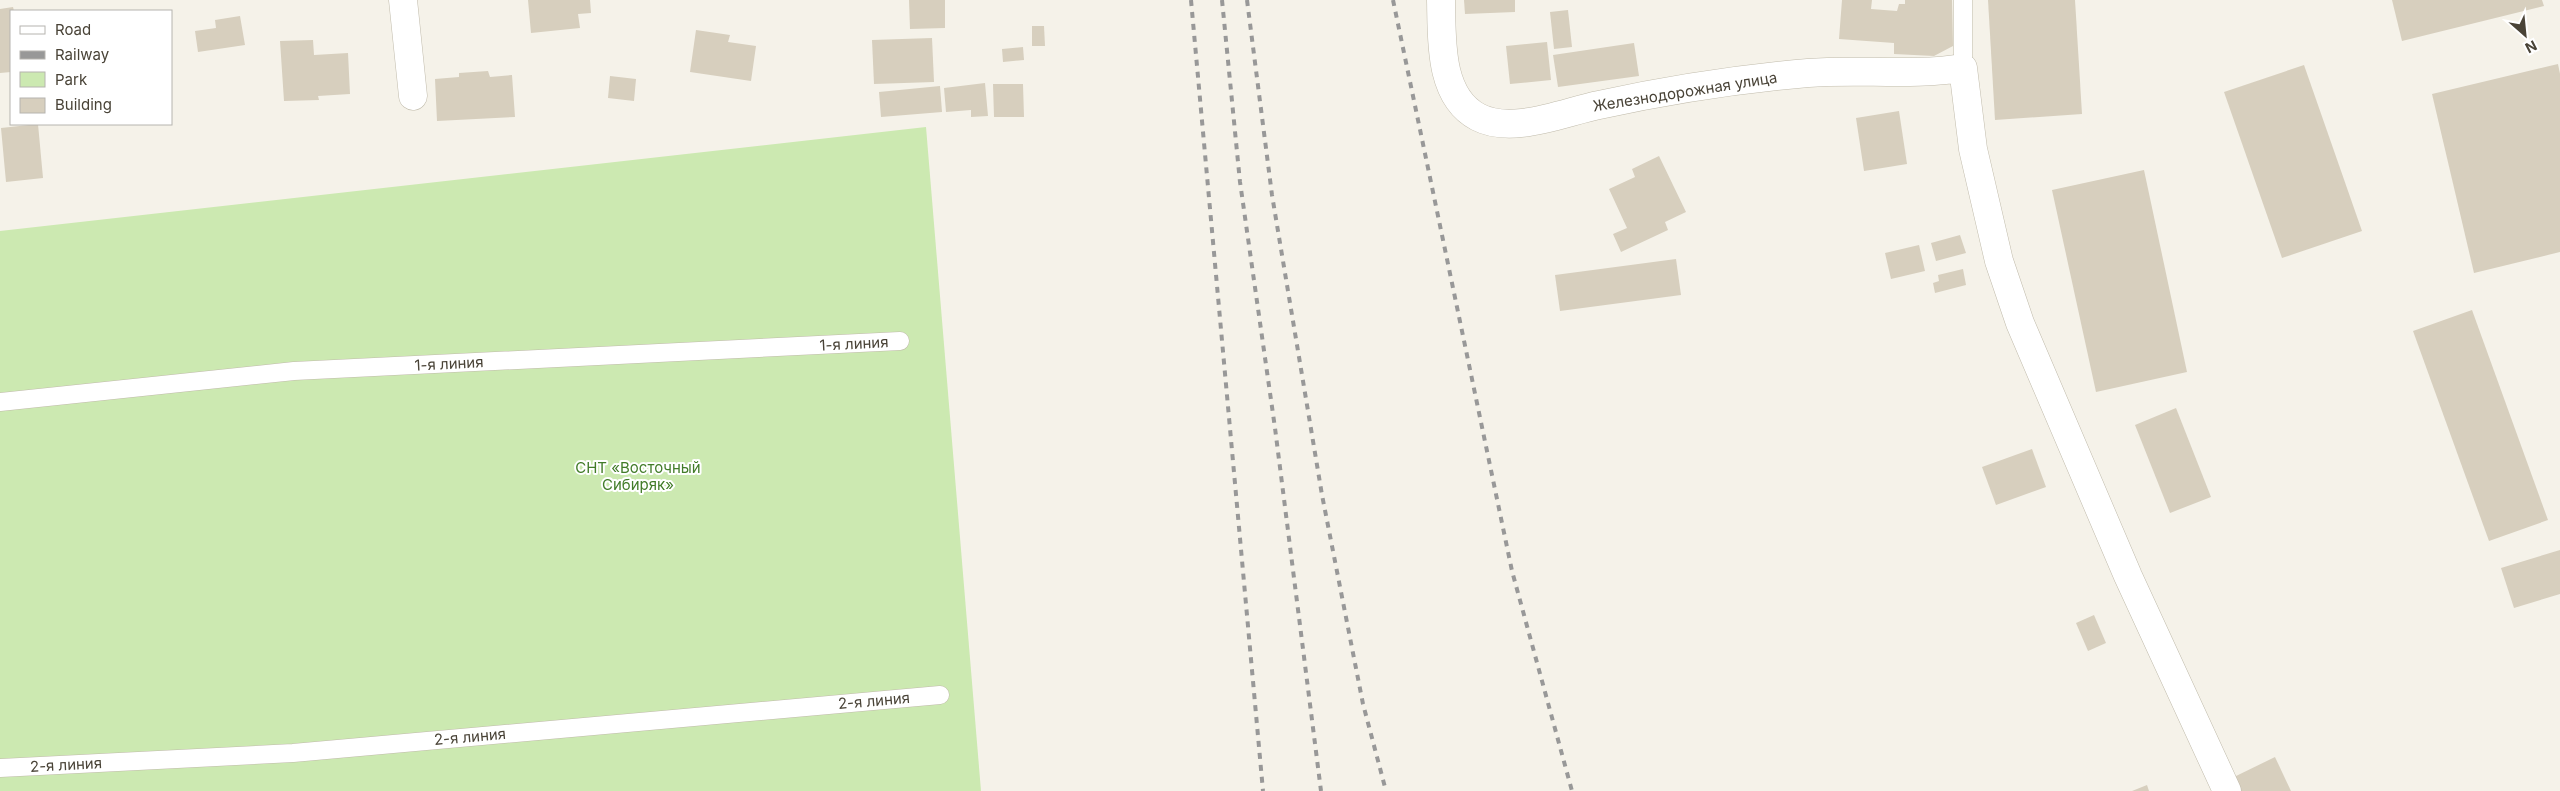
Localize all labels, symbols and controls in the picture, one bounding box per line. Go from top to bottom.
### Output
legend [10,10,172,125]
north arrow [2500,10,2550,60]
text: Road [55,20,91,39]
text: N [2523,37,2540,57]
text: Railway [55,45,110,64]
street label: Железнодорожная улица [1591,68,1778,115]
text: Park [55,70,88,89]
text: Building [55,95,112,114]
street label: 1-я линия [819,332,889,355]
street label: 1-я линия [414,352,484,375]
park label: СНТ «Восточный Сибиряк» [575,458,701,494]
street label: 2-я линия [837,688,911,713]
street label: 2-я линия [433,724,507,749]
street label: 2-я линия [29,753,102,776]

